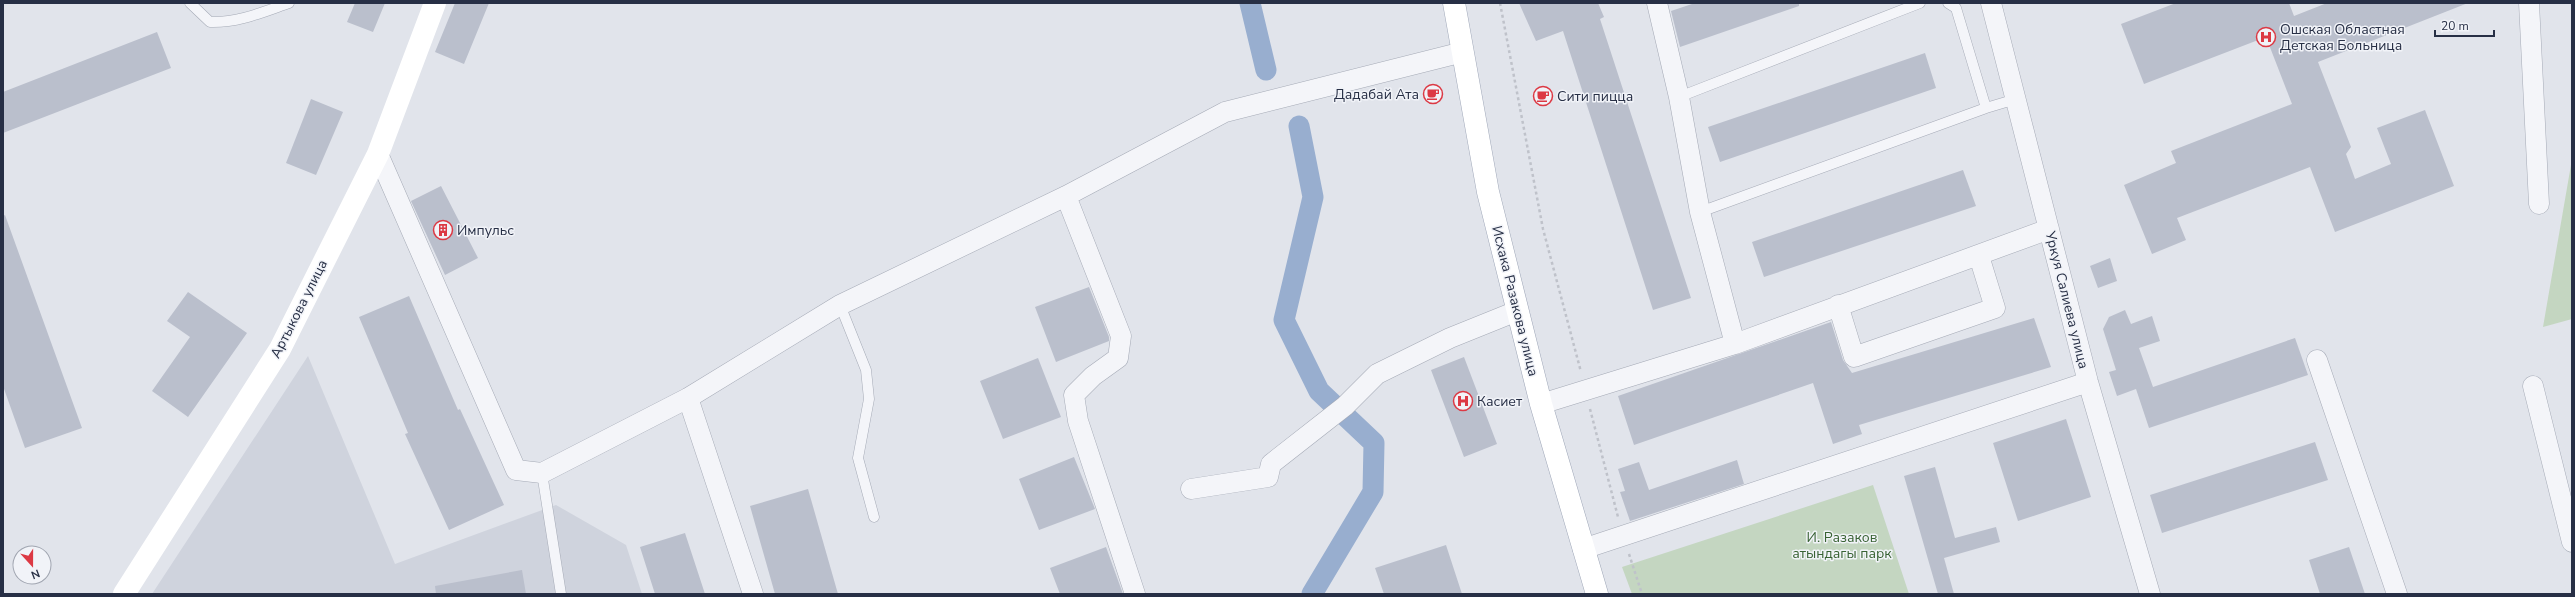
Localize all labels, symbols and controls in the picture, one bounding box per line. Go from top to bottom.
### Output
scale bar [2435,12,2494,38]
text: 20 m [2441,18,2469,34]
place label: Ошская Областная Детская Больница [2280,20,2405,55]
hospital icon: Ошская Областная Детская Больница [2255,26,2277,48]
cafe icon: Дадабай Ата [1422,83,1444,105]
place label: Дадабай Ата [1334,85,1419,104]
cafe icon: Сити пицца [1532,85,1554,107]
place label: Сити пицца [1557,87,1633,106]
building icon: Импульс [432,219,454,241]
place label: Импульс [457,221,514,240]
street label: Исхака Разакова улица [1487,224,1543,378]
street label: Уркуя Салиева улица [2040,228,2093,371]
street label: Артыкова улица [266,257,332,361]
hospital icon: Касиет [1452,390,1474,412]
place label: Касиет [1477,392,1523,411]
park label: И. Разаков атындагы парк [1792,528,1892,563]
north arrow [12,545,52,585]
text: N [29,565,42,582]

